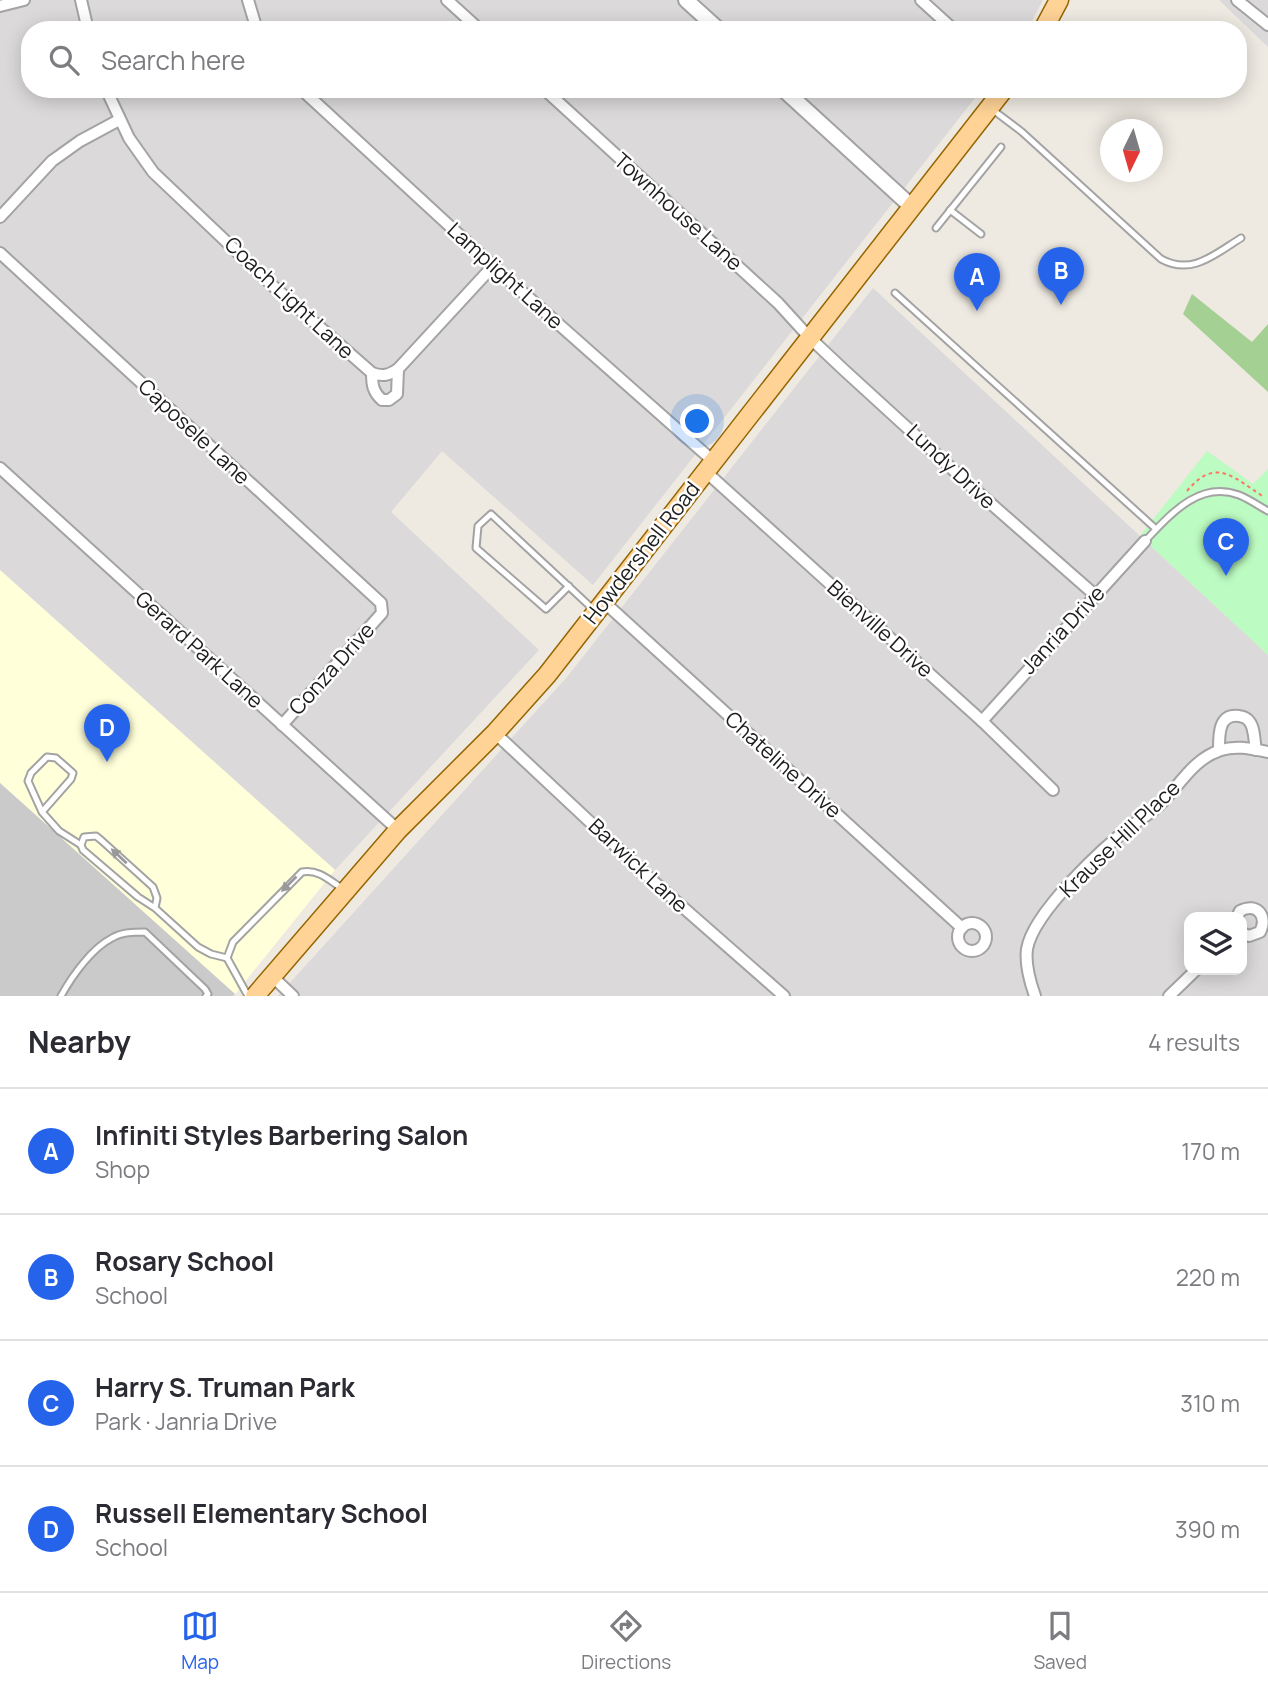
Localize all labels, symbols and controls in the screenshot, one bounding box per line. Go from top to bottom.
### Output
search box [21,21,1247,98]
icon: search [45,41,83,79]
text: Search here [101,42,246,78]
north arrow [1100,119,1163,182]
street label: Townhouse Lane [609,146,749,276]
street label: Lamplight Lane [442,216,570,335]
street label: Coach Light Lane [219,230,361,365]
pin: B [1038,247,1084,305]
pin: A [954,253,1000,311]
street label: Caposele Lane [133,372,257,490]
your location [680,404,714,438]
street label: Lundy Drive [901,418,1002,515]
street label: Howdershell Road [577,475,706,629]
pin: C [1203,518,1249,576]
street label: Bienville Drive [822,573,940,683]
street label: Janria Drive [1014,579,1110,680]
street label: Gerard Park Lane [130,584,270,714]
street label: Conza Drive [282,616,380,721]
pin: D [84,704,130,762]
street label: Chateline Drive [720,705,848,824]
street label: Krause Hill Place [1053,774,1186,903]
street label: Barwick Lane [583,812,694,919]
one-way arrow [110,848,128,864]
one-way arrow [280,875,297,892]
map controls [1184,912,1247,975]
button: layers [1184,912,1247,975]
text: Nearby [28,1021,131,1062]
text: 4 results [1148,1026,1240,1058]
text: Infiniti Styles Barbering Salon [95,1117,468,1153]
text: A [43,1135,59,1167]
text: 170 m [1181,1135,1240,1167]
text: Shop [95,1153,150,1185]
text: Rosary School [95,1243,274,1279]
text: B [44,1261,58,1293]
text: 220 m [1176,1261,1240,1293]
text: School [95,1279,168,1311]
text: Harry S. Truman Park [95,1369,355,1405]
text: C [43,1387,60,1419]
text: 310 m [1180,1387,1240,1419]
text: Park · Janria Drive [95,1405,277,1437]
text: Russell Elementary School [95,1495,428,1531]
text: D [43,1513,59,1545]
text: 390 m [1175,1513,1240,1545]
text: School [95,1531,168,1563]
tab: Map [181,1607,219,1675]
tab: Directions [581,1607,671,1675]
tab: Saved [1033,1607,1087,1675]

